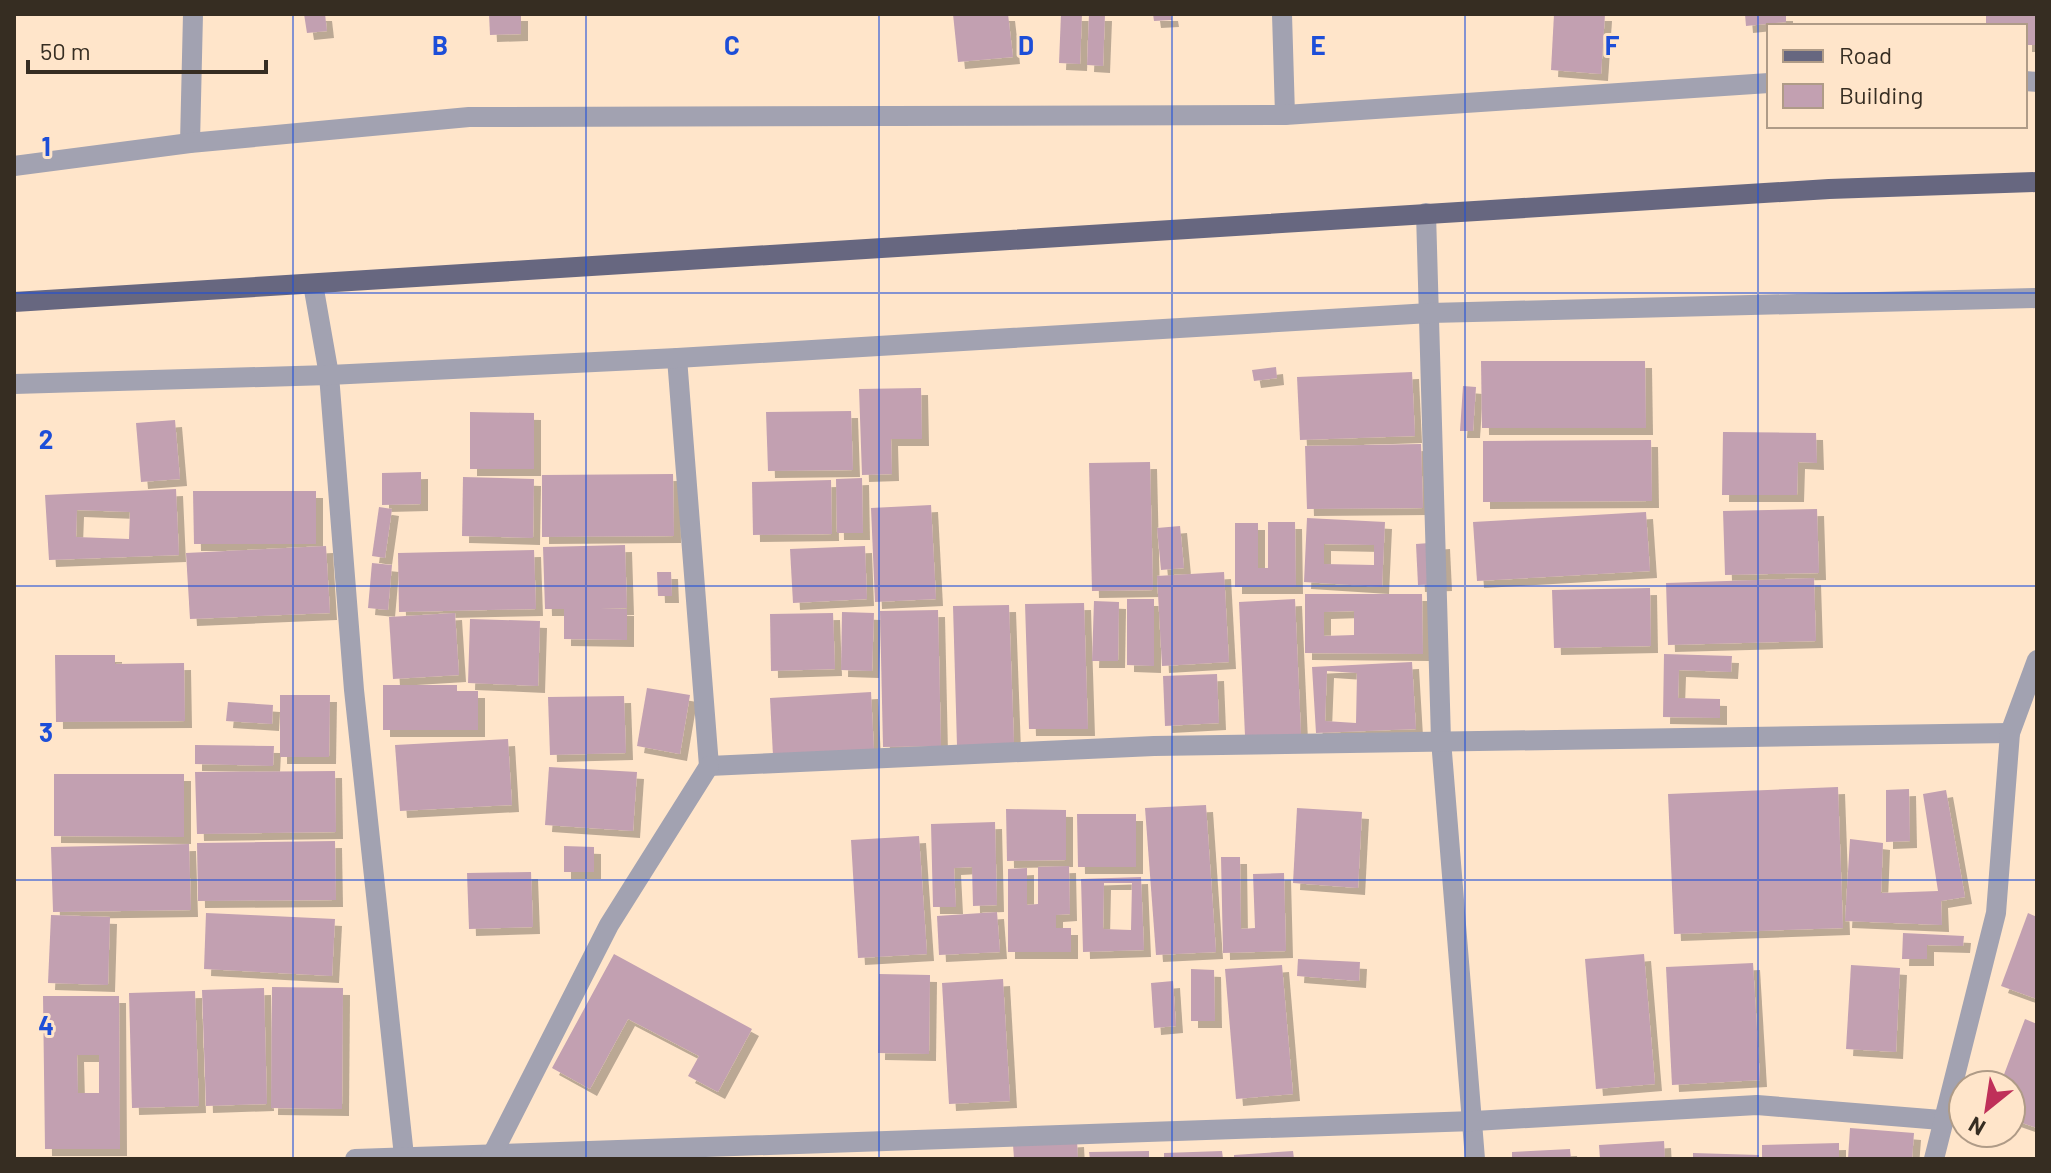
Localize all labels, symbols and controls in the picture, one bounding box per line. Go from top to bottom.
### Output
scale bar [28,24,266,74]
legend [1767,24,2027,128]
text: B [432,29,448,60]
text: C [724,29,740,60]
text: D [1018,29,1034,60]
text: E [1310,29,1326,60]
text: F [1605,29,1620,60]
text: 50 m [40,36,91,65]
text: Road [1839,40,1892,69]
text: Building [1839,80,1923,109]
text: 1 [41,130,51,161]
text: 2 [39,423,53,454]
text: 3 [39,716,53,747]
text: 4 [38,1009,54,1040]
north arrow [1947,1069,2027,1149]
text: N [1964,1112,1989,1142]

